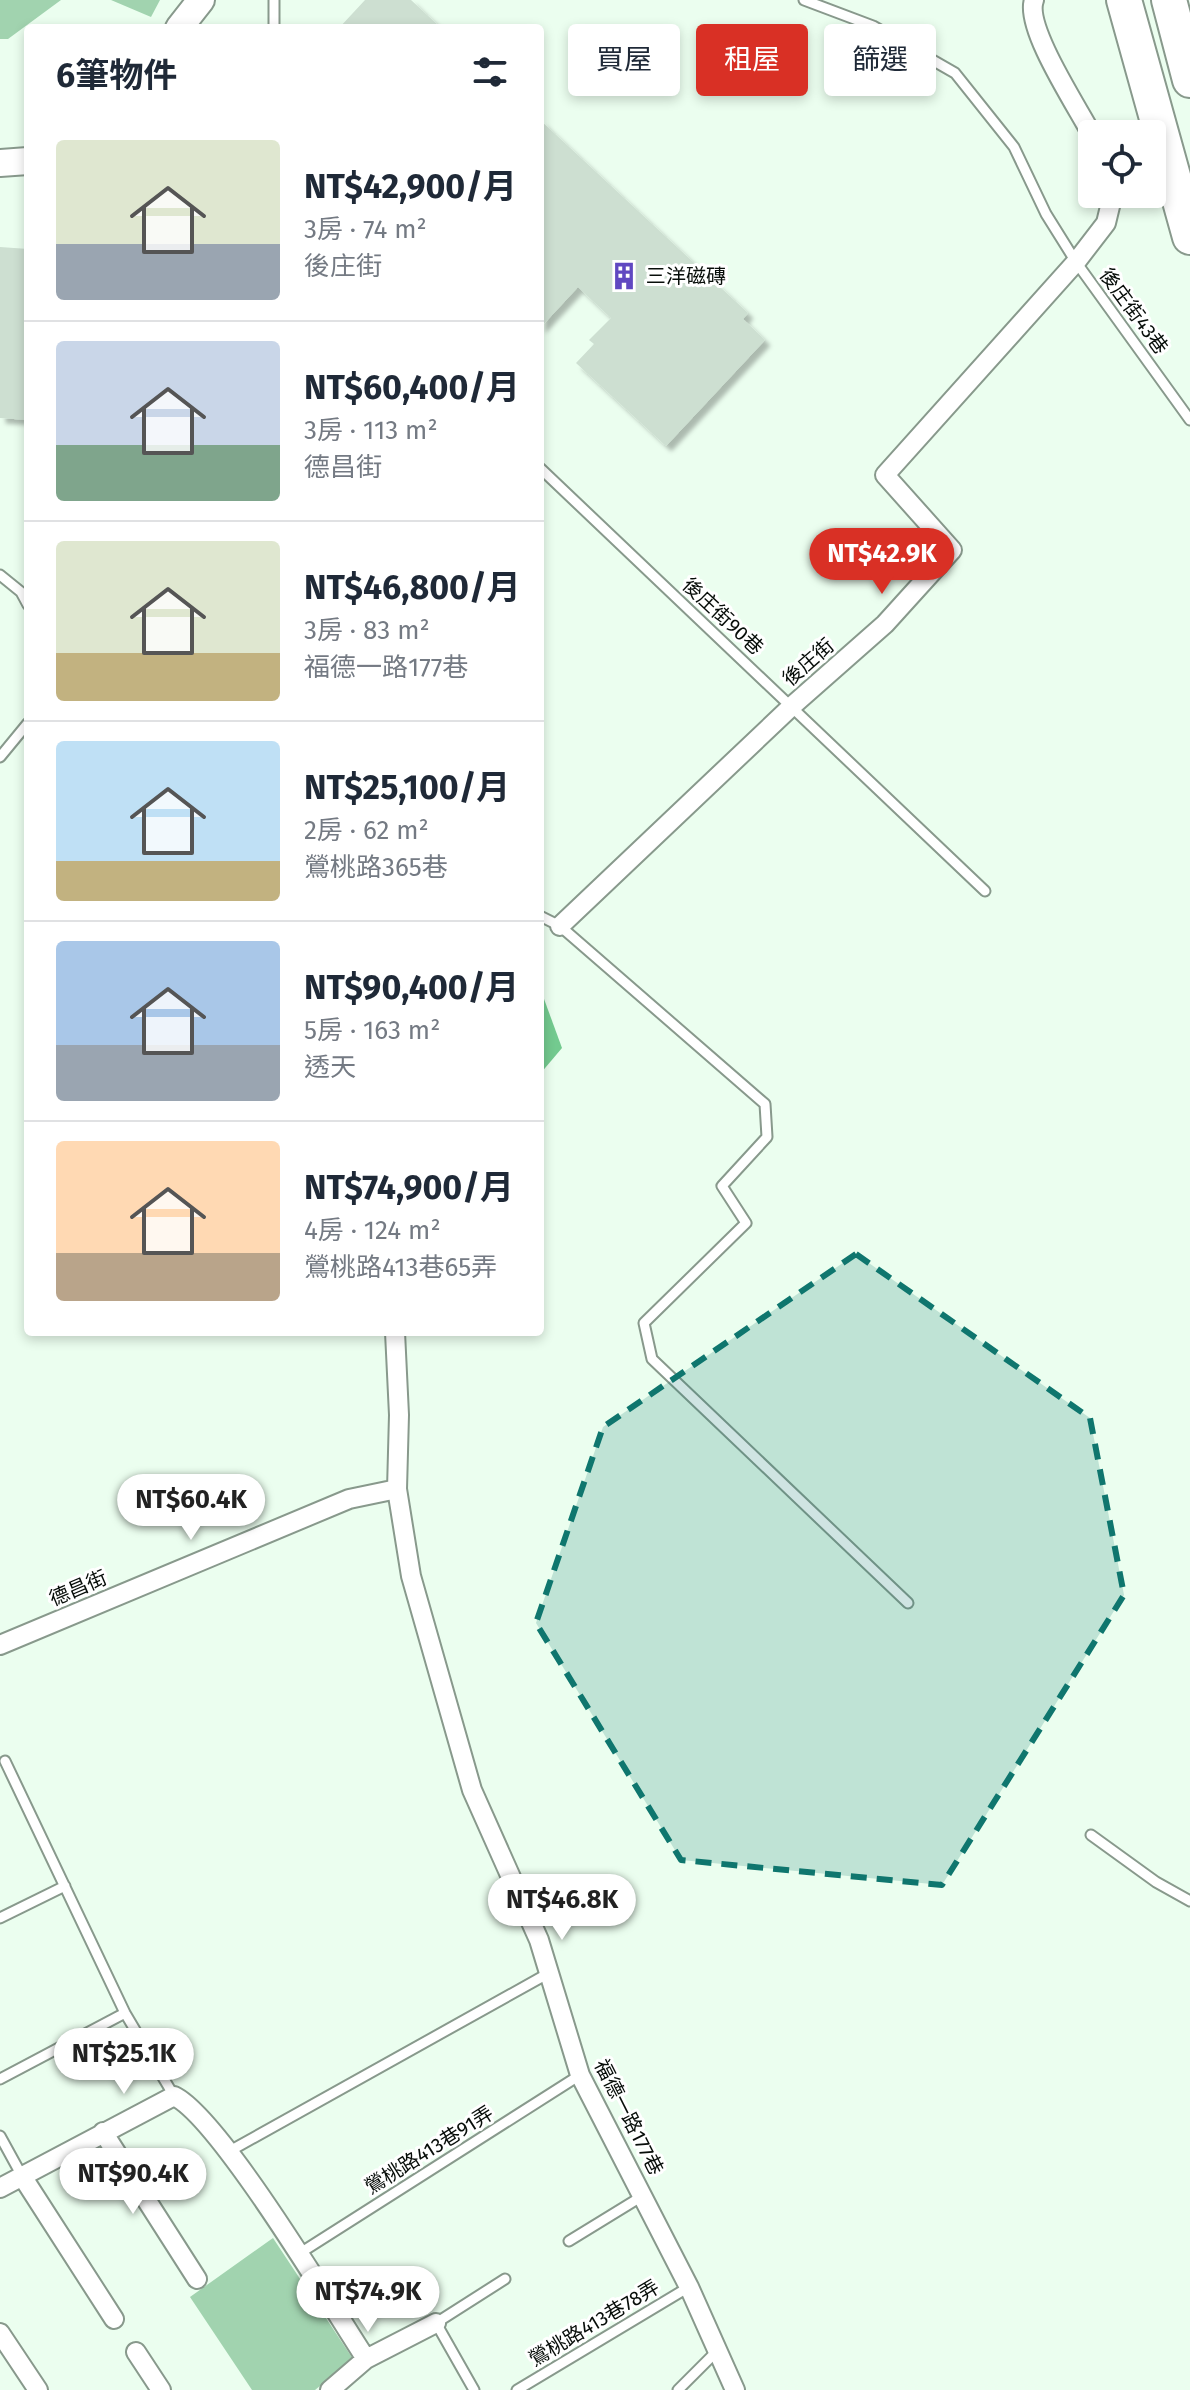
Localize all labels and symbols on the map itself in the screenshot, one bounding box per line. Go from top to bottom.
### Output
building icon: 三洋磁磚 [609,261,639,291]
street label: 後庄街43巷 [1095,263,1173,359]
place label: 三洋磁磚 [646,264,726,288]
pin: NT$42.9K [799,528,965,596]
street label: 後庄街90巷 [678,573,768,659]
street label: 後庄街 [777,633,839,691]
pin: NT$60.4K [108,1474,274,1542]
street label: 德昌街 [46,1565,110,1611]
pin: NT$46.8K [479,1874,645,1942]
pin: NT$25.1K [41,2028,207,2096]
street label: 福德一路177巷 [590,2055,668,2179]
street label: 鶯桃路413巷91弄 [360,2101,498,2199]
pin: NT$90.4K [50,2148,216,2216]
pin: NT$74.9K [285,2266,451,2334]
street label: 鶯桃路413巷78弄 [525,2275,663,2371]

